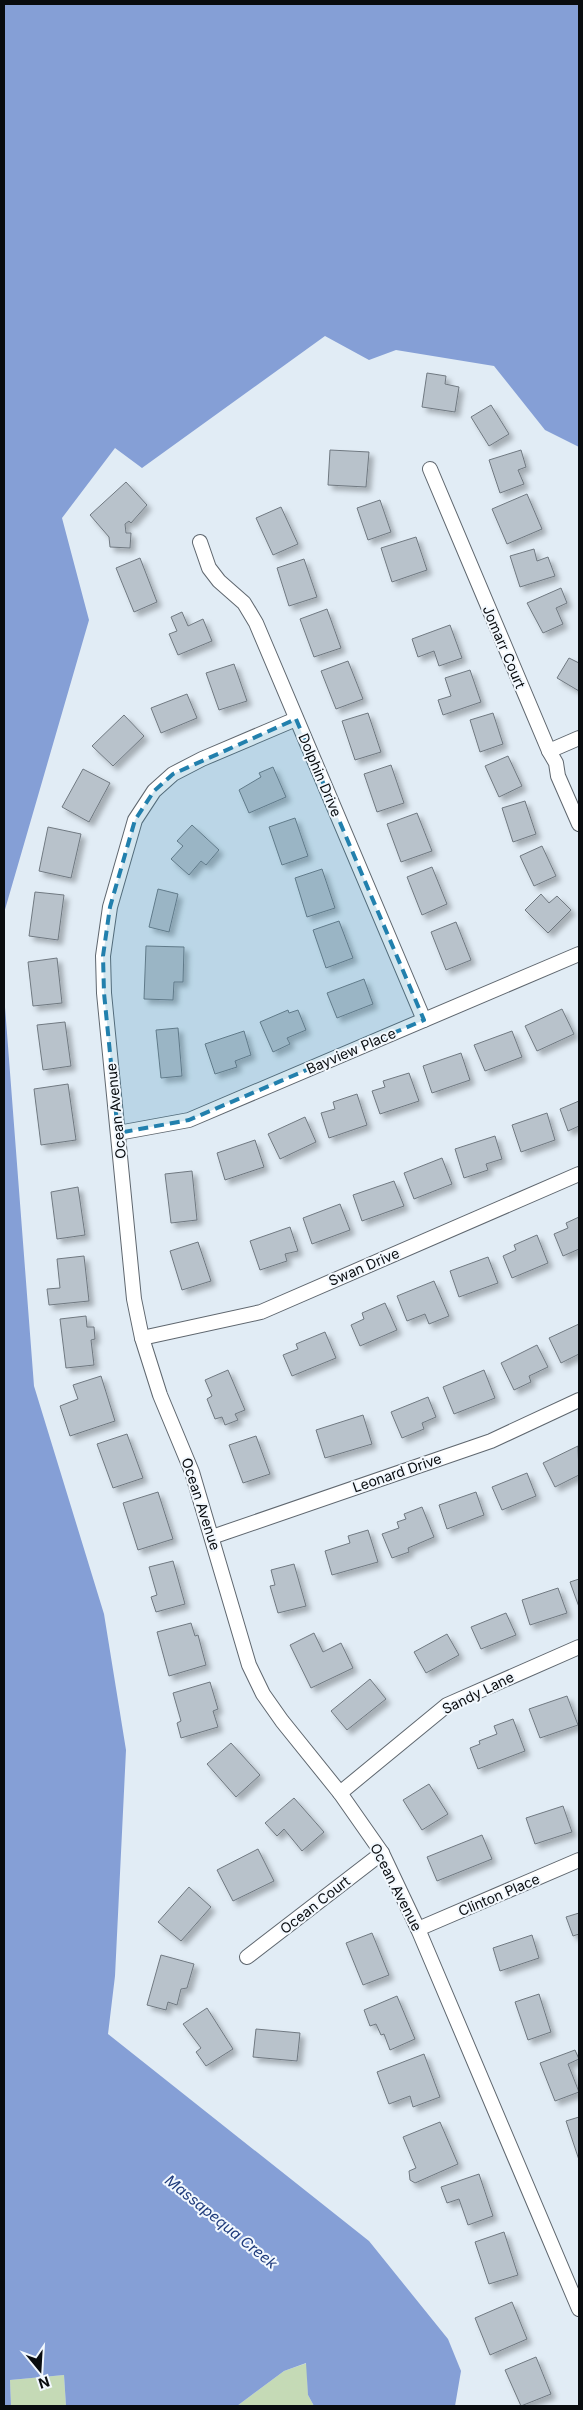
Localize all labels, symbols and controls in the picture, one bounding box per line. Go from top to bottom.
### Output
street label: Jomarr Court [479,603,530,691]
street label: Dolphin Drive [295,730,346,819]
street label: Bayview Place [303,1024,398,1077]
street label: Ocean Avenue [102,1062,129,1160]
street label: Swan Drive [326,1244,402,1289]
street label: Leonard Drive [350,1449,444,1496]
street label: Ocean Avenue [179,1455,224,1552]
street label: Sandy Lane [439,1668,516,1717]
street label: Ocean Avenue [367,1840,426,1934]
street label: Clinton Place [456,1870,542,1919]
street label: Ocean Court [276,1872,353,1937]
water label: Massapequa Creek [161,2170,282,2273]
north arrow [15,2345,65,2395]
text: N [36,2373,52,2393]

